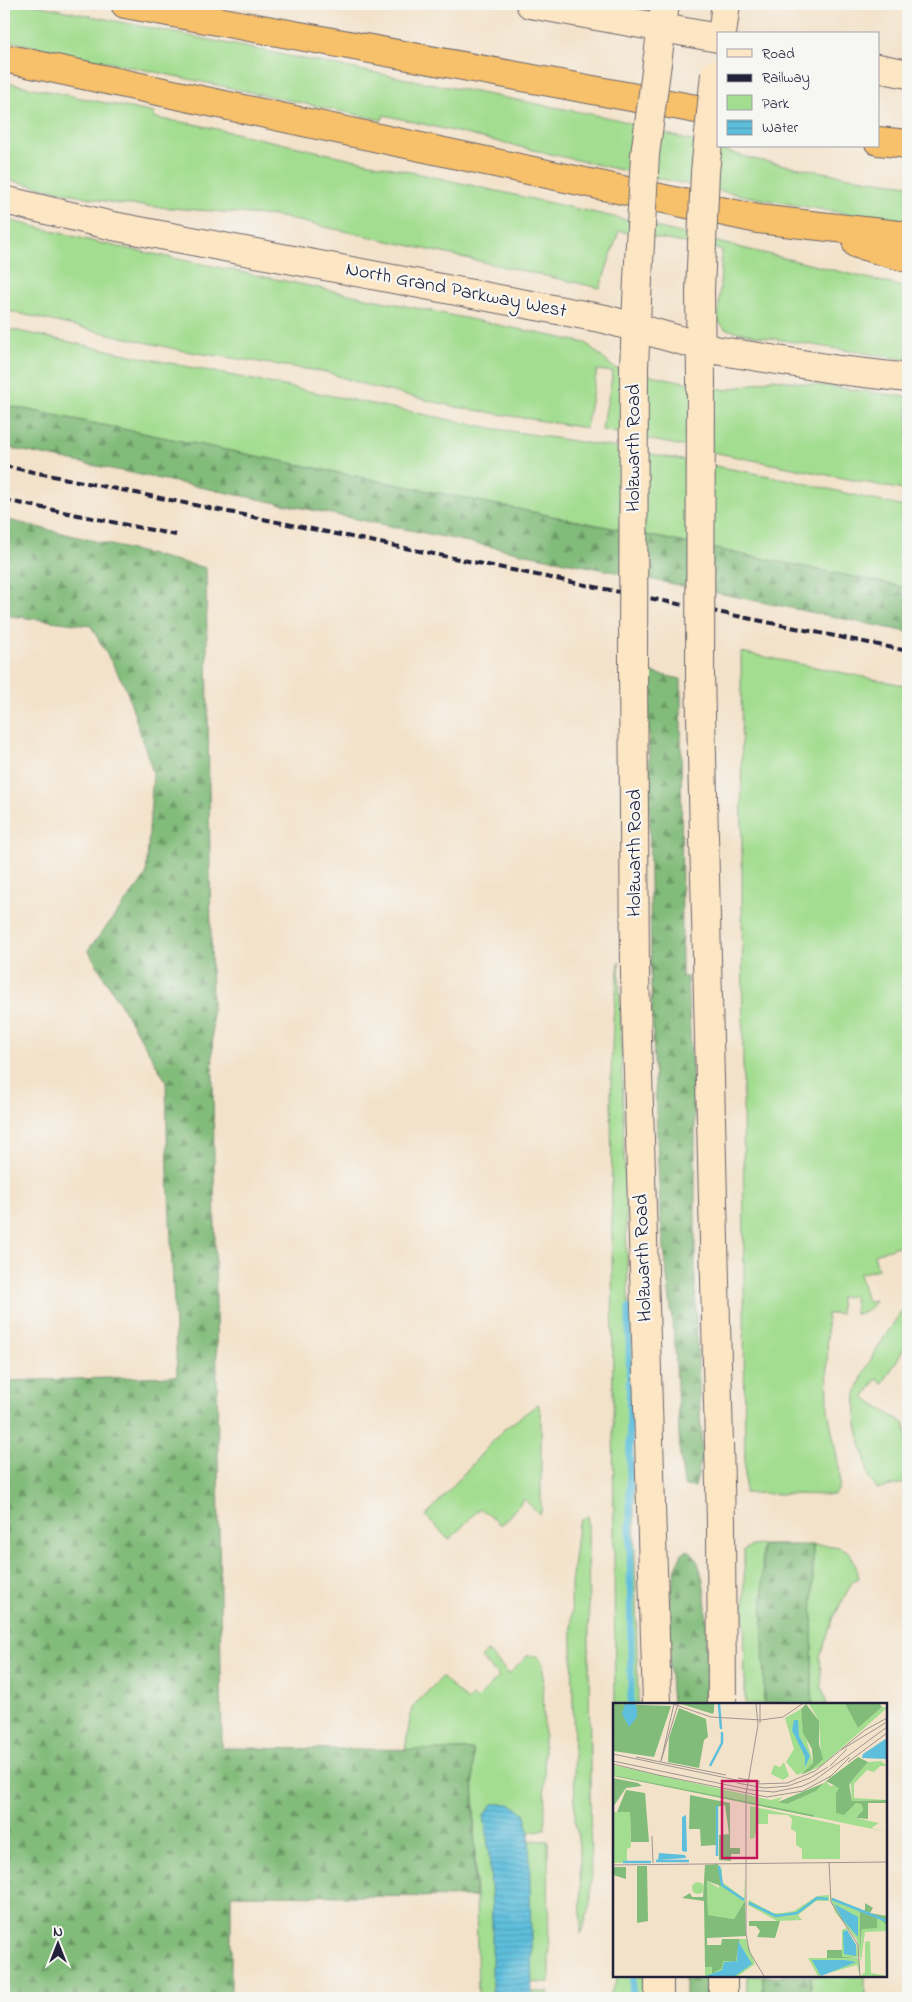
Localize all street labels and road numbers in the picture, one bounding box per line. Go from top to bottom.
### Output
street label: North Grand Parkway West [343,255,569,327]
street label: Holzwarth Road [620,384,649,512]
street label: Holzwarth Road [621,789,650,917]
street label: Holzwarth Road [627,1194,661,1322]

